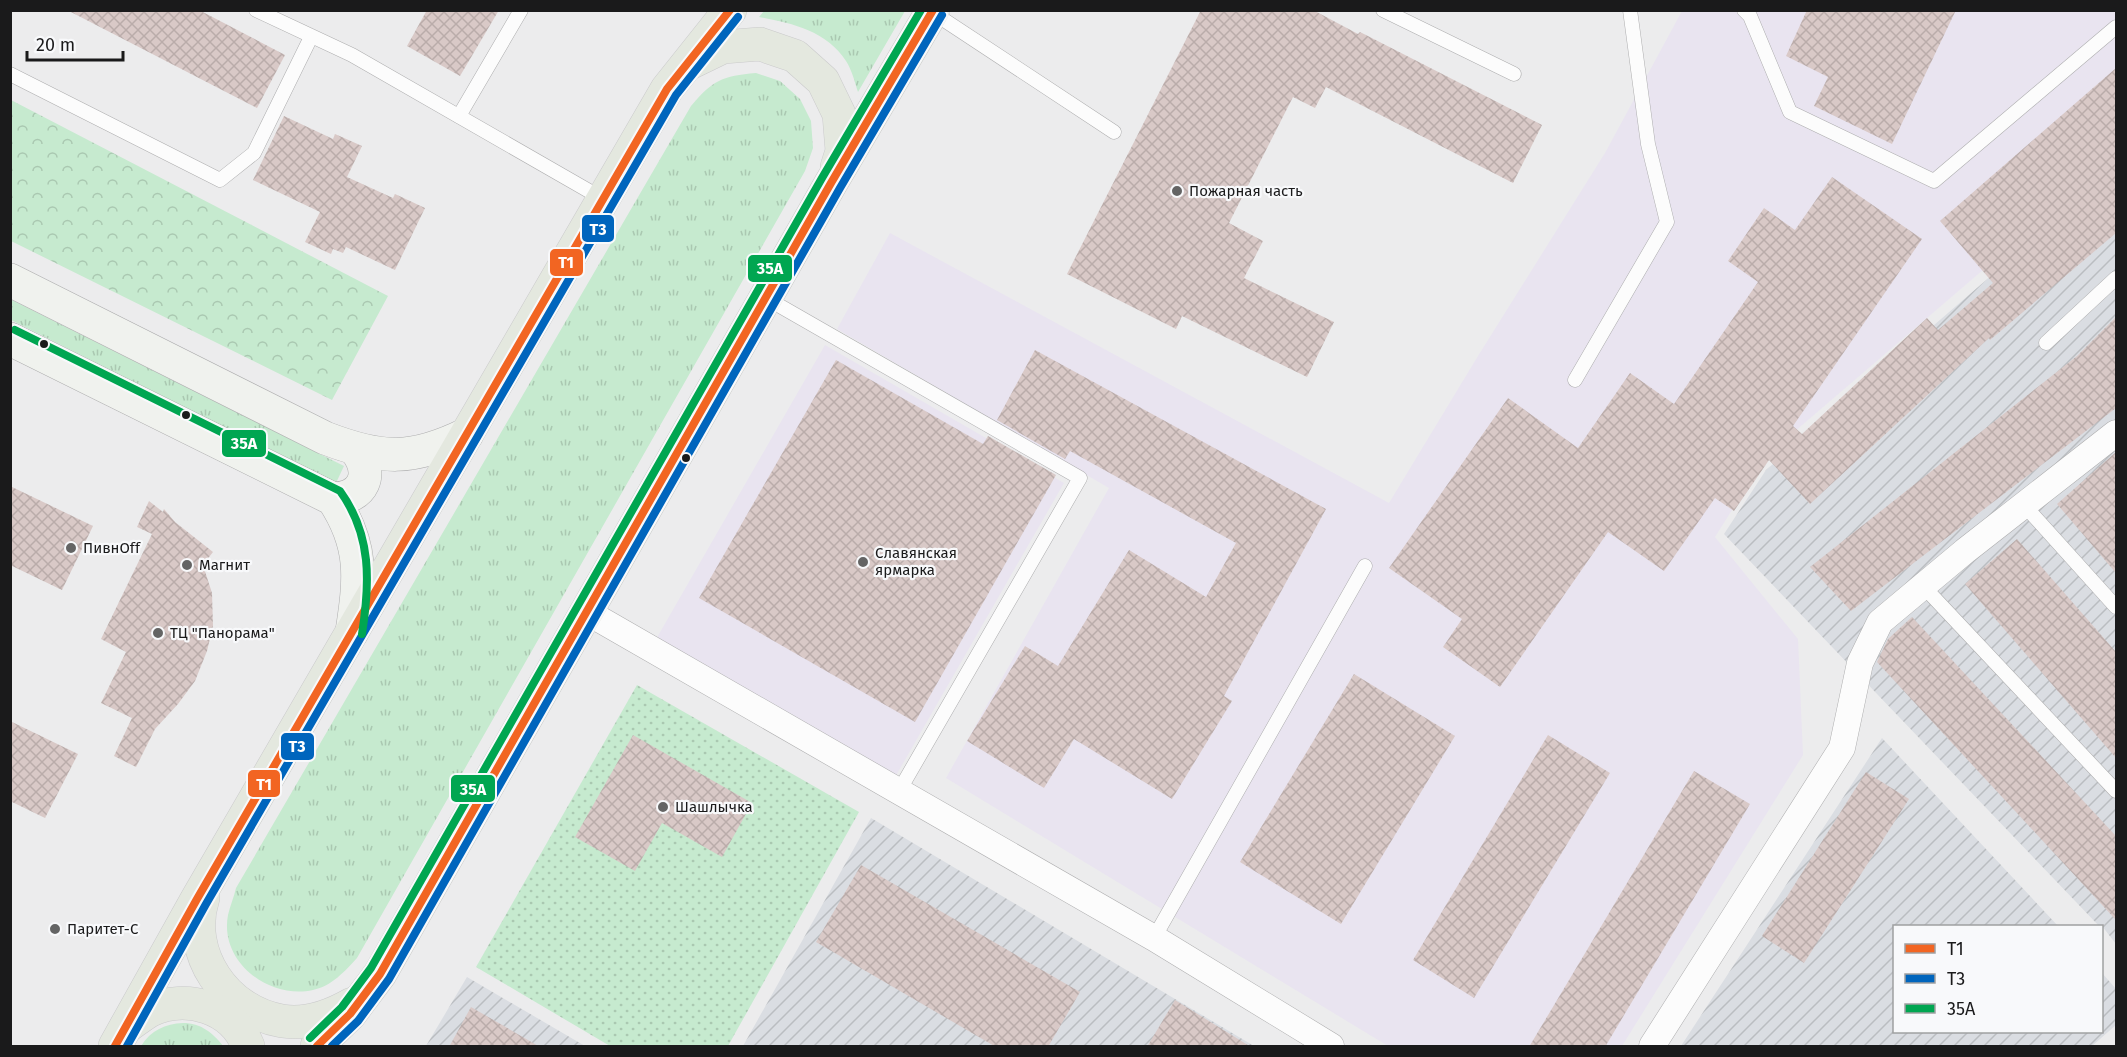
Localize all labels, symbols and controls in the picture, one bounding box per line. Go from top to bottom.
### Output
scale bar [27,24,123,62]
text: 20 m [36,34,75,56]
place label: Пожарная часть [1189,182,1303,200]
marker: Пожарная часть [1170,184,1184,198]
line badge: Т3 [581,214,615,243]
text: Т3 [590,220,606,239]
line badge: Т1 [549,248,584,277]
text: Т1 [558,253,574,272]
line badge: 35А [747,254,793,283]
text: 35А [756,259,784,278]
unlabelled marker [38,338,50,350]
unlabelled marker [180,409,192,421]
line badge: 35А [221,429,267,458]
text: 35А [230,434,258,453]
unlabelled marker [680,452,692,464]
place label: ПивнOff [83,539,141,557]
marker: ПивнOff [64,541,78,555]
place label: Славянская ярмарка [875,544,957,579]
marker: Славянская ярмарка [856,555,870,569]
place label: Магнит [199,556,250,574]
marker: Магнит [180,558,194,572]
place label: ТЦ "Панорама" [170,624,275,642]
marker: ТЦ "Панорама" [151,626,165,640]
line badge: Т3 [280,732,315,761]
text: Т3 [289,737,305,756]
line badge: Т1 [247,769,281,798]
line badge: 35А [450,774,496,803]
text: Т1 [256,775,272,794]
text: 35А [459,780,487,799]
place label: Шашлычка [675,798,753,816]
marker: Шашлычка [656,800,670,814]
place label: Паритет-С [67,920,139,938]
marker: Паритет-С [48,922,62,936]
legend [1893,925,2103,1033]
text: Т1 [1947,938,1964,960]
text: Т3 [1947,968,1965,990]
text: 35А [1947,998,1976,1020]

